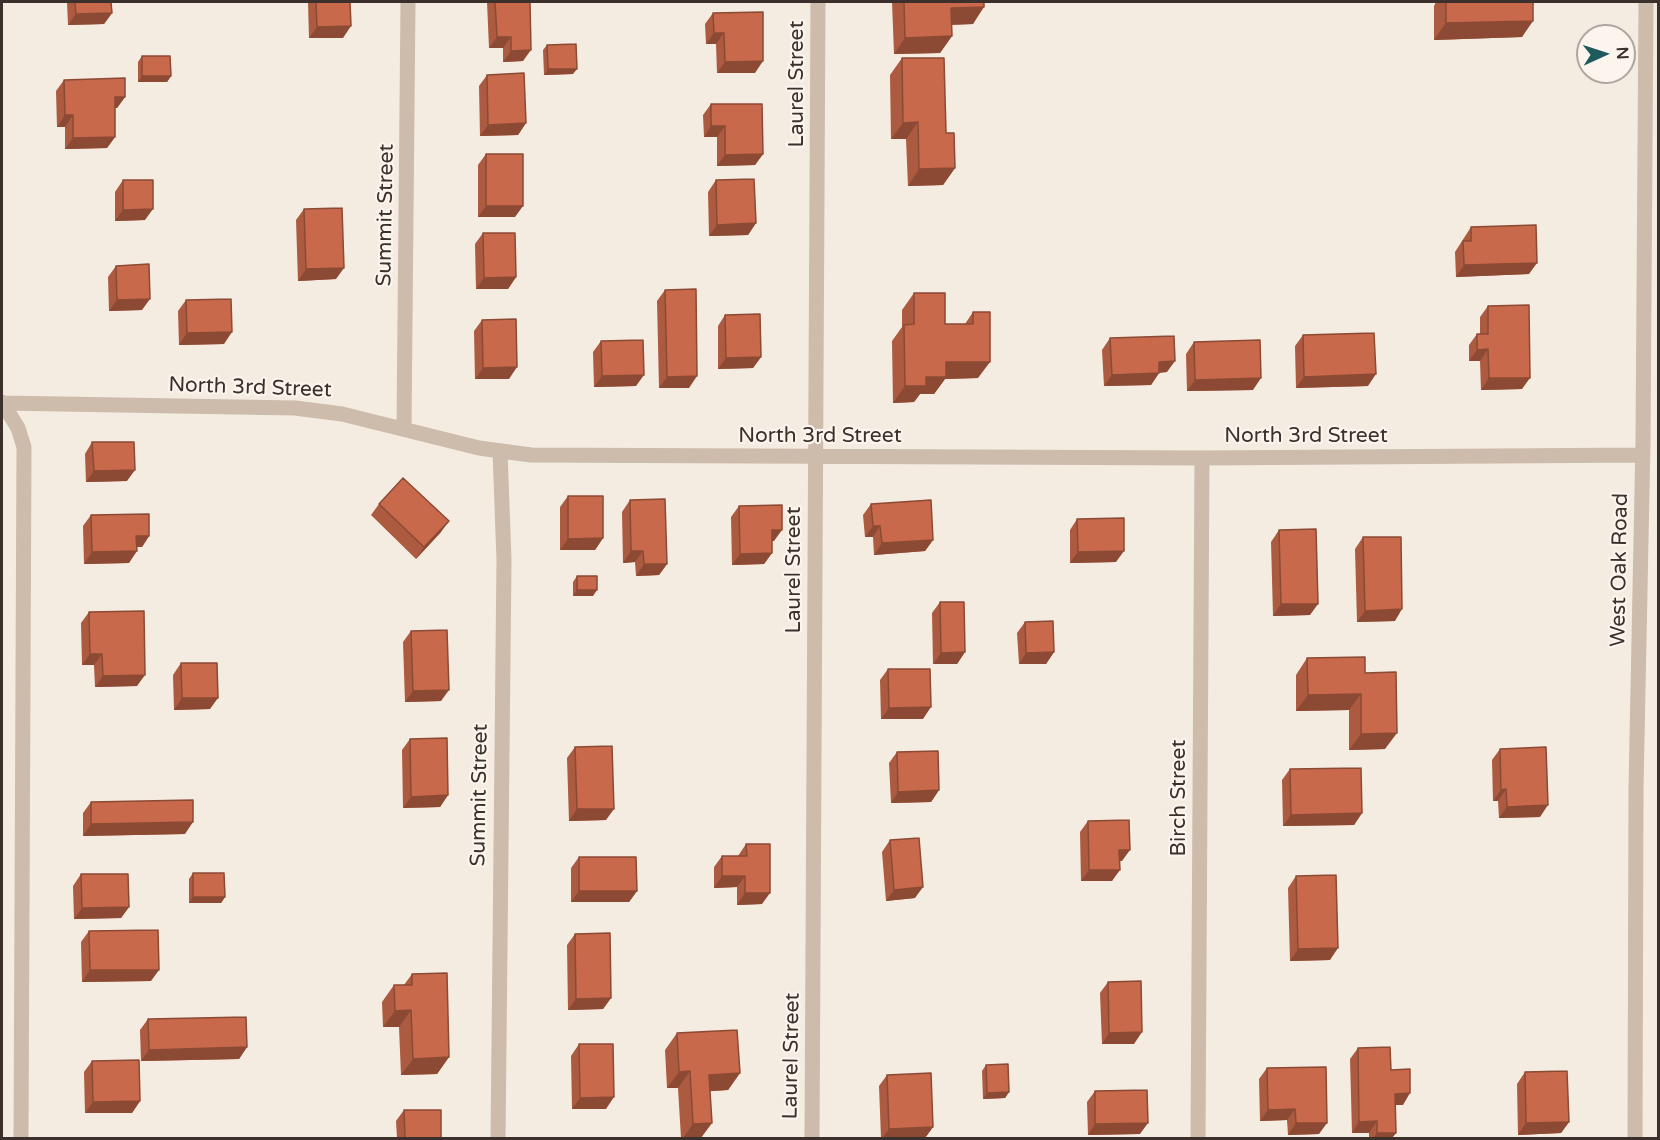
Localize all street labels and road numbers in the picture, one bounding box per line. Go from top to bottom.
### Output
street label: Laurel Street [784,21,810,147]
street label: Summit Street [372,143,400,287]
street label: North 3rd Street [168,373,332,403]
street label: North 3rd Street [738,423,902,449]
street label: North 3rd Street [1224,423,1388,449]
street label: West Oak Road [1606,493,1634,647]
street label: Laurel Street [781,507,807,633]
street label: Summit Street [466,723,494,867]
street label: Birch Street [1166,740,1192,856]
street label: Laurel Street [778,992,806,1120]

